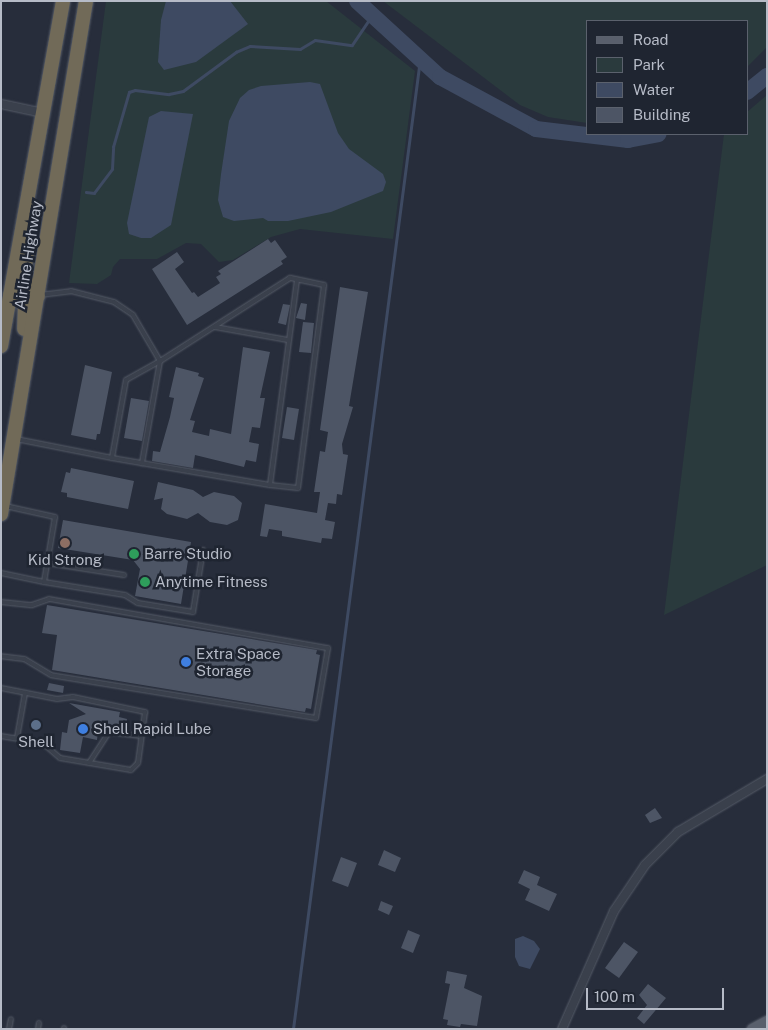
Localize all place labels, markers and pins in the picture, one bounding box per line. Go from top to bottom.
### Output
marker: Kid Strong [59,537,71,549]
place label: Barre Studio [144,545,232,563]
marker: Barre Studio [128,548,140,560]
place label: Kid Strong [28,551,102,569]
place label: Anytime Fitness [155,573,268,591]
marker: Anytime Fitness [139,576,151,588]
place label: Extra Space Storage [196,644,280,679]
marker: Extra Space Storage [180,656,192,668]
marker: Shell [30,719,42,731]
place label: Shell Rapid Lube [93,720,211,738]
marker: Shell Rapid Lube [77,723,89,735]
place label: Shell [18,733,54,751]

